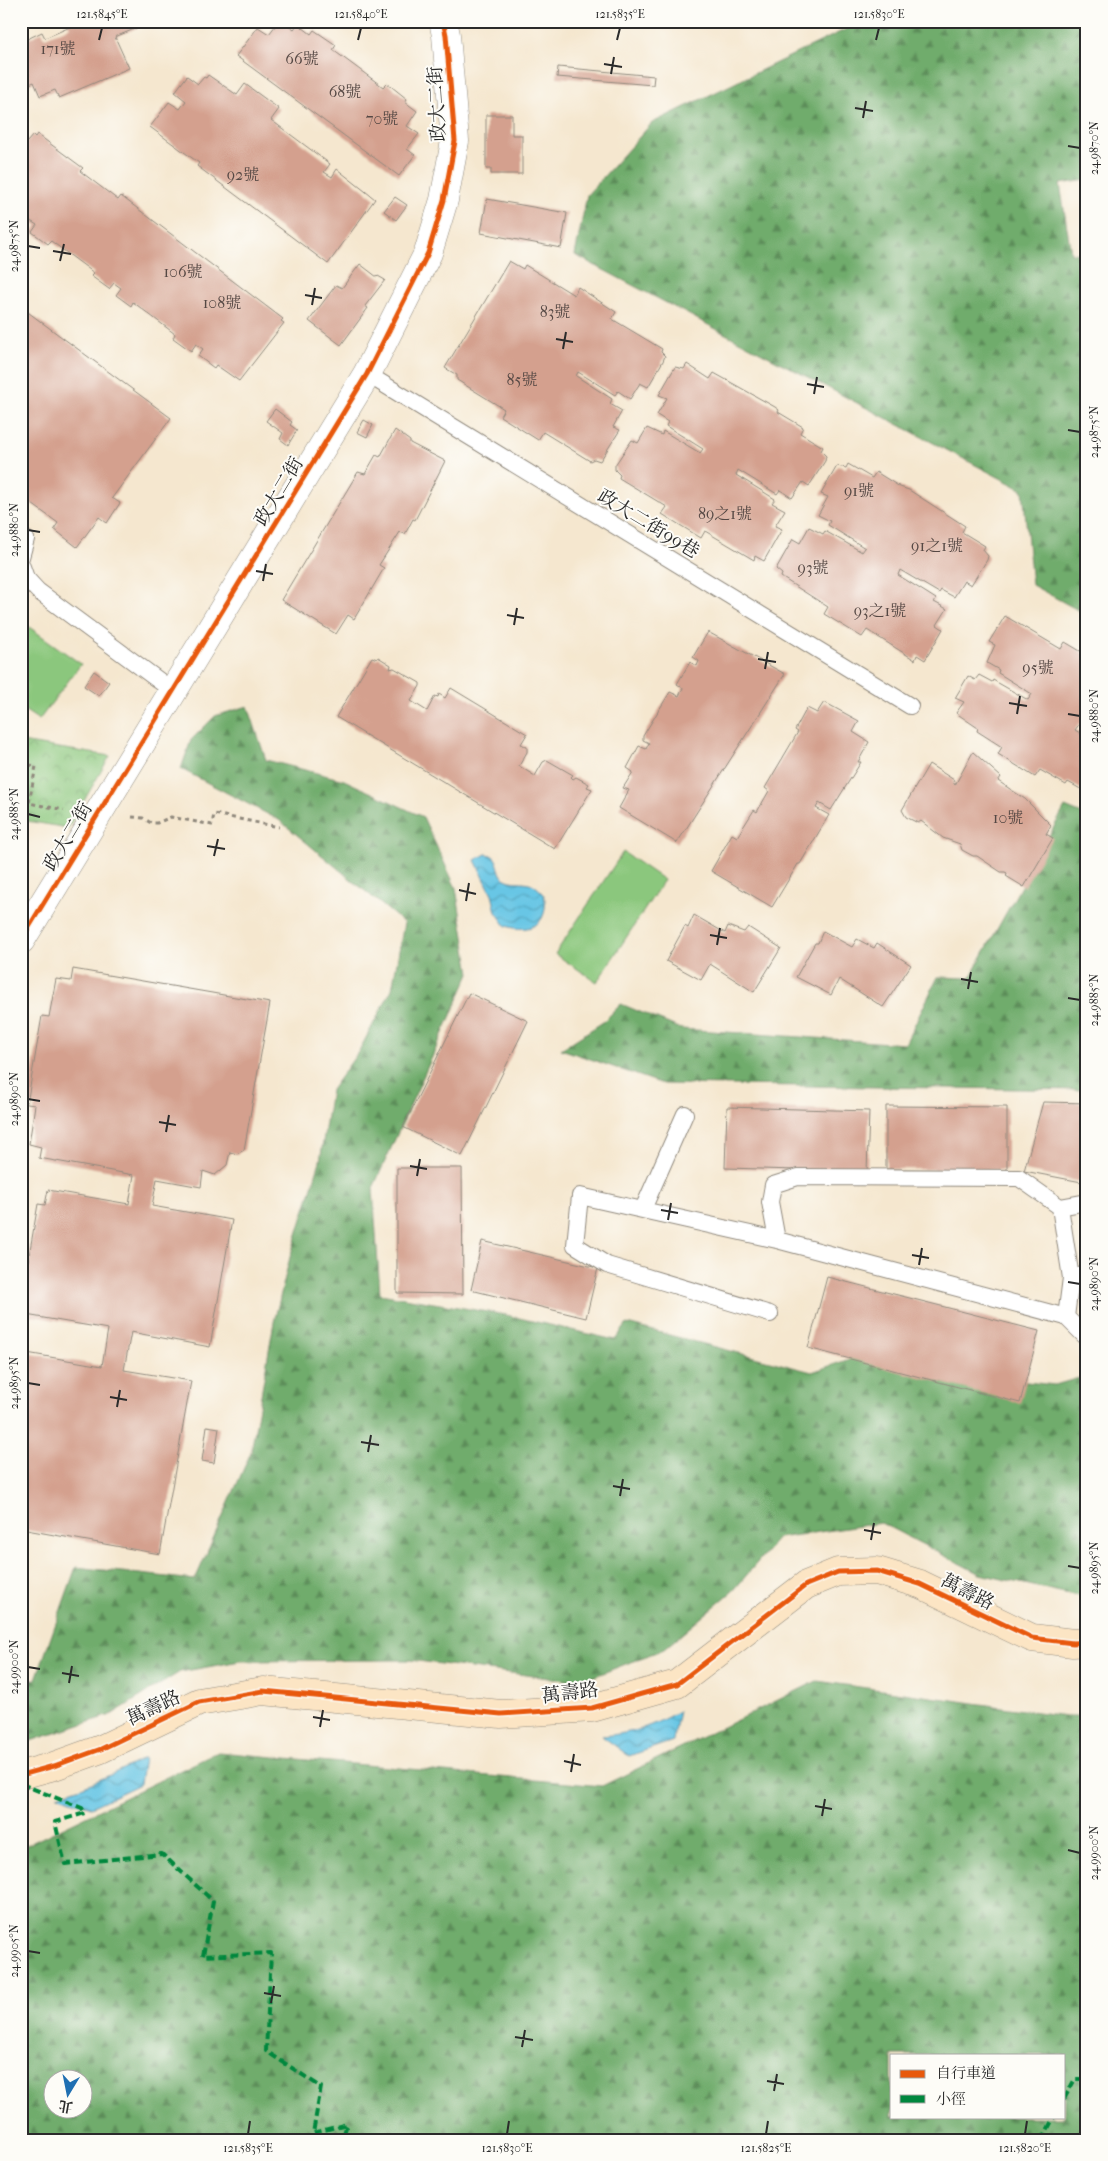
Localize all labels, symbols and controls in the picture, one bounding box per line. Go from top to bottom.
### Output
text: 121.5845°E [76,7,128,21]
text: 121.5840°E [334,7,388,21]
text: 121.5835°E [595,7,645,21]
text: 121.5830°E [853,7,905,21]
house number: 171號 [40,39,76,58]
house number: 66號 [285,49,319,68]
street label: 政大二街 [424,65,450,142]
house number: 68號 [329,82,361,101]
house number: 70號 [366,109,398,128]
text: 24.9870°N [1087,121,1101,175]
house number: 92號 [227,165,259,184]
text: 24.9875°N [7,220,21,272]
house number: 106號 [163,262,203,281]
house number: 108號 [203,293,241,312]
house number: 83號 [540,302,570,321]
house number: 85號 [507,370,537,389]
text: 24.9875°N [1087,406,1101,458]
street label: 政大二街 [250,453,308,530]
house number: 91號 [844,481,874,500]
street label: 政大二街99巷 [594,485,703,563]
text: 24.9880°N [7,503,21,557]
house number: 89之1號 [698,504,752,523]
house number: 91之1號 [911,536,963,555]
house number: 93號 [798,558,828,577]
house number: 93之1號 [854,601,906,620]
house number: 95號 [1022,658,1054,677]
text: 24.9880°N [1087,689,1101,743]
text: 24.9885°N [7,788,21,840]
street label: 政大二街 [39,798,97,875]
house number: 10號 [993,808,1023,827]
text: 24.9885°N [1087,974,1101,1026]
text: 24.9890°N [7,1072,21,1126]
text: 24.9890°N [1087,1257,1101,1311]
text: 24.9895°N [7,1356,21,1410]
text: 24.9895°N [1087,1541,1101,1595]
street label: 萬壽路 [937,1569,998,1615]
text: 24.9900°N [7,1639,21,1695]
street label: 萬壽路 [540,1679,600,1707]
street label: 萬壽路 [123,1686,184,1730]
text: 24.9900°N [1087,1825,1101,1881]
text: 24.9905°N [7,1924,21,1978]
legend [890,2054,1066,2118]
text: 自行車道 [936,2064,996,2082]
north arrow [42,2068,92,2118]
text: 小徑 [936,2090,966,2108]
text: 北 [57,2097,74,2116]
text: 121.5835°E [223,2141,273,2155]
text: 121.5830°E [481,2141,533,2155]
text: 121.5825°E [741,2141,791,2155]
text: 121.5820°E [999,2141,1051,2155]

